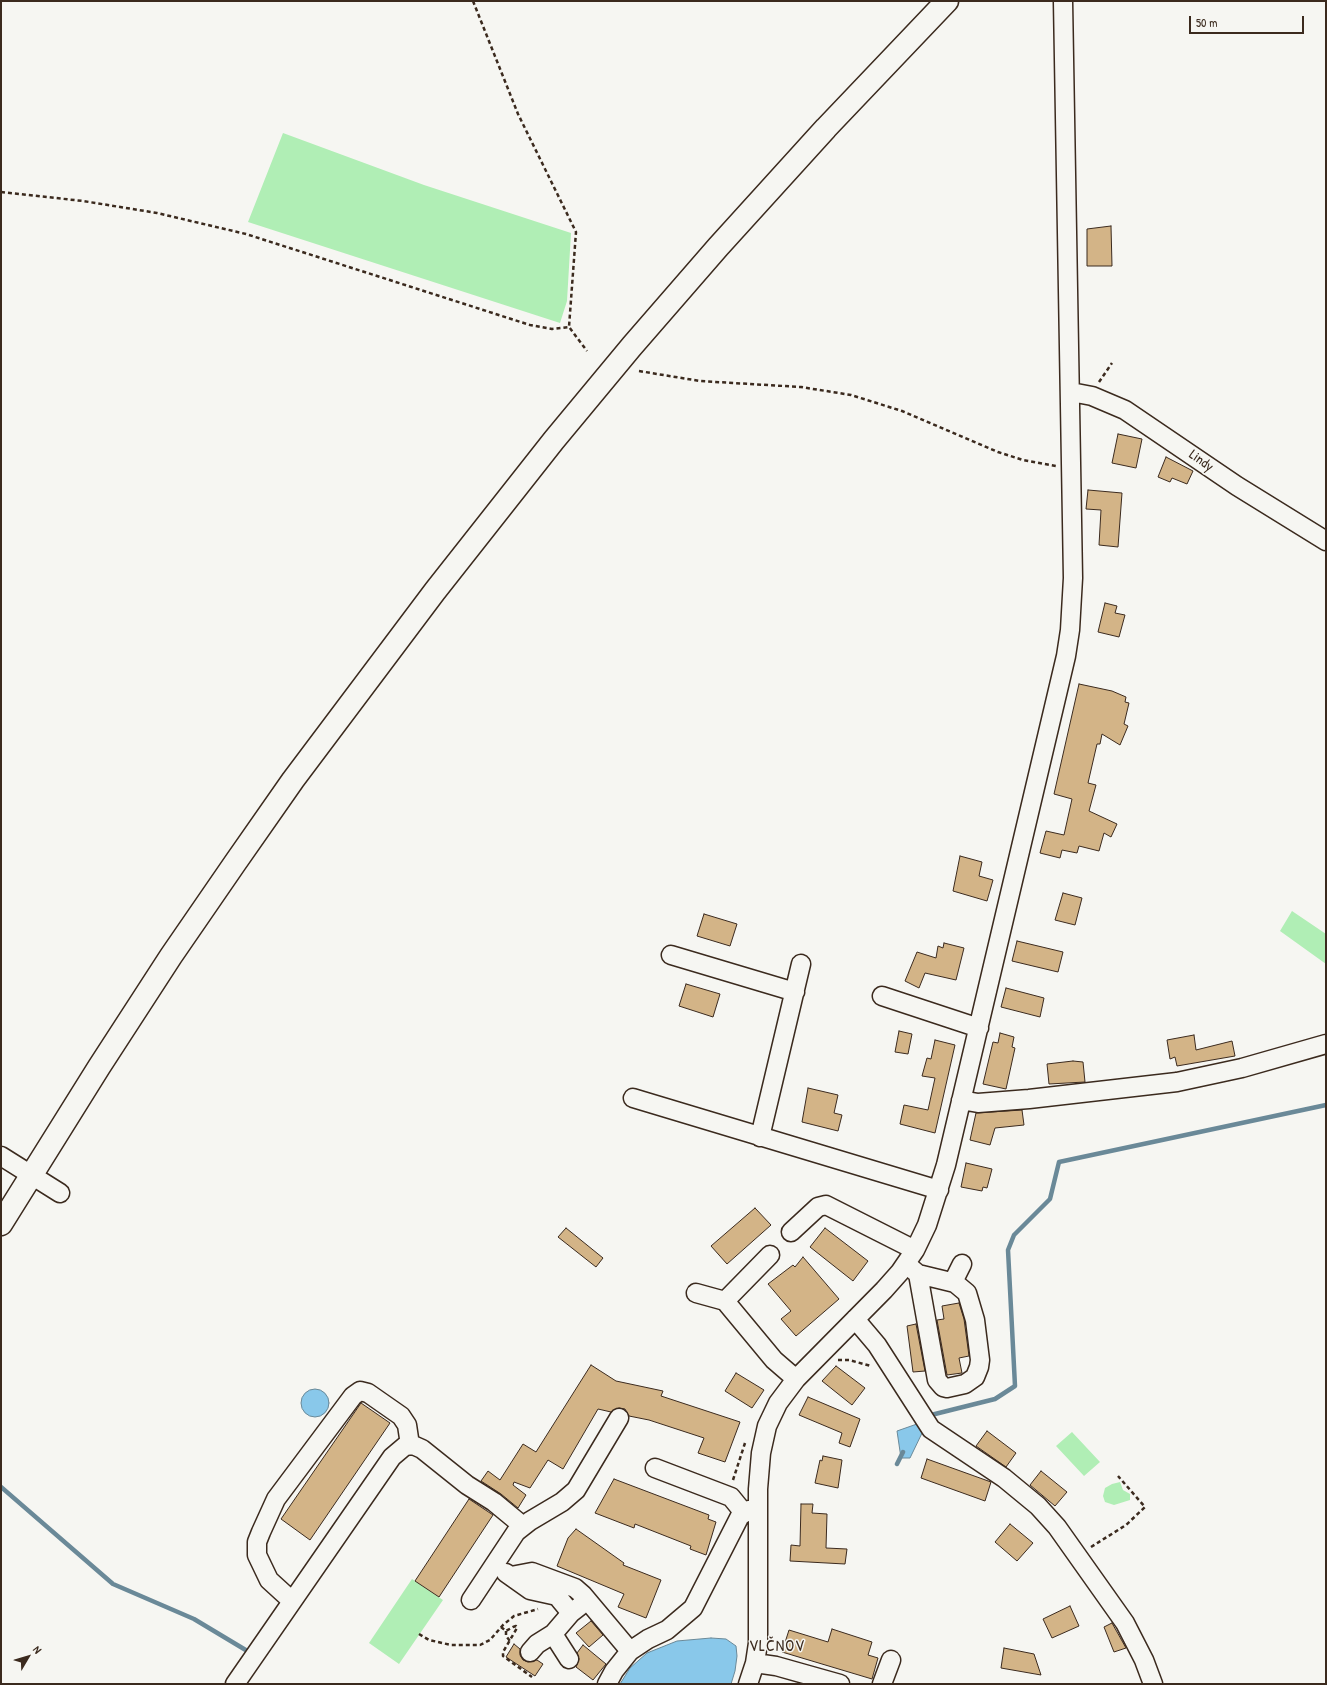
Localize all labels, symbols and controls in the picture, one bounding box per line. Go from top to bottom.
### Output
scale bar [1191,8,1306,34]
text: 50 m [1196,14,1217,31]
street label: Lindy [1186,447,1216,475]
north arrow [8,1637,48,1677]
district label: VLČNOV [749,1637,805,1657]
text: N [30,1643,45,1656]

